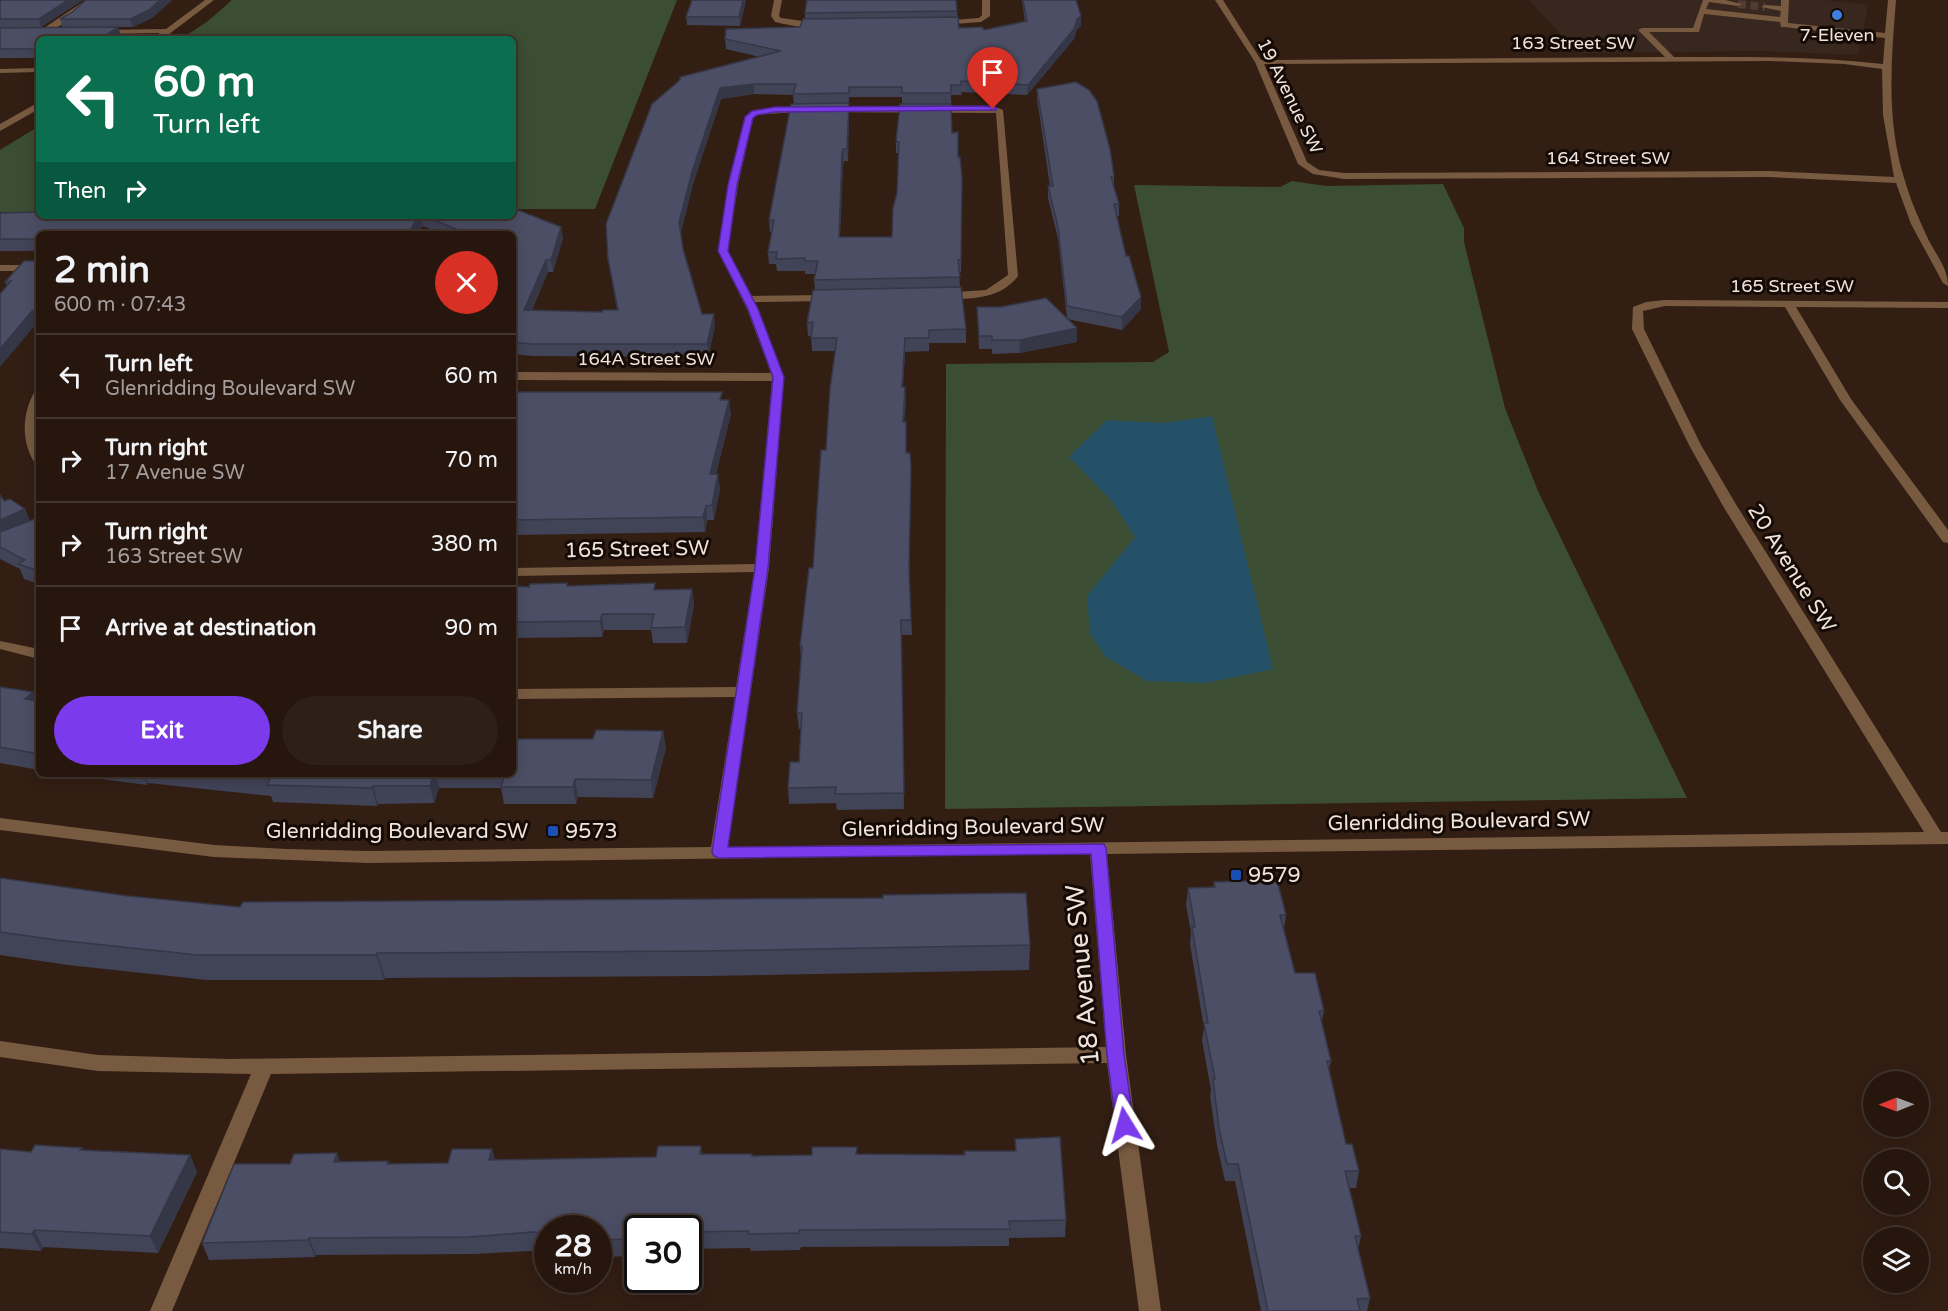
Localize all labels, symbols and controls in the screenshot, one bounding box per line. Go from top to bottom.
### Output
marker: 7-Eleven [1830,8,1844,22]
place label: 7-Eleven [1800,24,1874,46]
street label: 163 Street SW [1511,32,1635,54]
street label: 19 Avenue SW [1253,35,1327,157]
pin [967,47,1018,109]
icon: arrive [976,56,1009,89]
text: 60 m [153,57,255,108]
icon: left [54,60,132,138]
text: Turn left [153,108,260,141]
street label: 164 Street SW [1546,147,1670,169]
icon: right [119,174,152,207]
text: Then [54,178,107,204]
text: 2 min [54,249,150,292]
button: close [435,251,498,314]
street label: 165 Street SW [1730,275,1854,297]
text: 600 m · 07:43 [54,293,186,317]
street label: 164A Street SW [577,348,715,370]
text: Turn left [105,351,193,377]
icon: left [54,360,87,393]
text: 60 m [444,363,498,389]
text: Glenridding Boulevard SW [105,377,355,401]
text: Turn right [105,435,207,461]
icon: right [54,444,87,477]
text: 70 m [444,447,498,473]
text: 17 Avenue SW [105,461,245,485]
street label: 20 Avenue SW [1742,499,1841,637]
text: Turn right [105,519,207,545]
icon: right [54,528,87,561]
text: 380 m [431,531,498,557]
street label: 165 Street SW [564,536,710,563]
text: 163 Street SW [105,545,243,569]
icon: arrive [54,612,87,645]
text: Arrive at destination [105,615,316,641]
text: 90 m [444,615,498,641]
button: Exit [54,696,270,765]
button: Share [282,696,498,765]
street label: Glenridding Boulevard SW [1327,807,1591,836]
street label: Glenridding Boulevard SW [841,813,1105,842]
street label: Glenridding Boulevard SW [266,819,528,844]
place label: 9573 [565,819,618,844]
marker: 9573 [546,824,560,838]
place label: 9579 [1248,863,1301,888]
marker: 9579 [1229,868,1243,882]
street label: 18 Avenue SW [1059,883,1106,1067]
north arrow [1863,1071,1929,1137]
map controls [1863,1071,1929,1293]
position arrow [1093,1093,1157,1157]
button: search [1863,1149,1929,1215]
speed limit sign: 30 [624,1215,702,1293]
button: layers [1863,1227,1929,1293]
text: 28 [554,1228,592,1265]
text: km/h [554,1260,592,1278]

